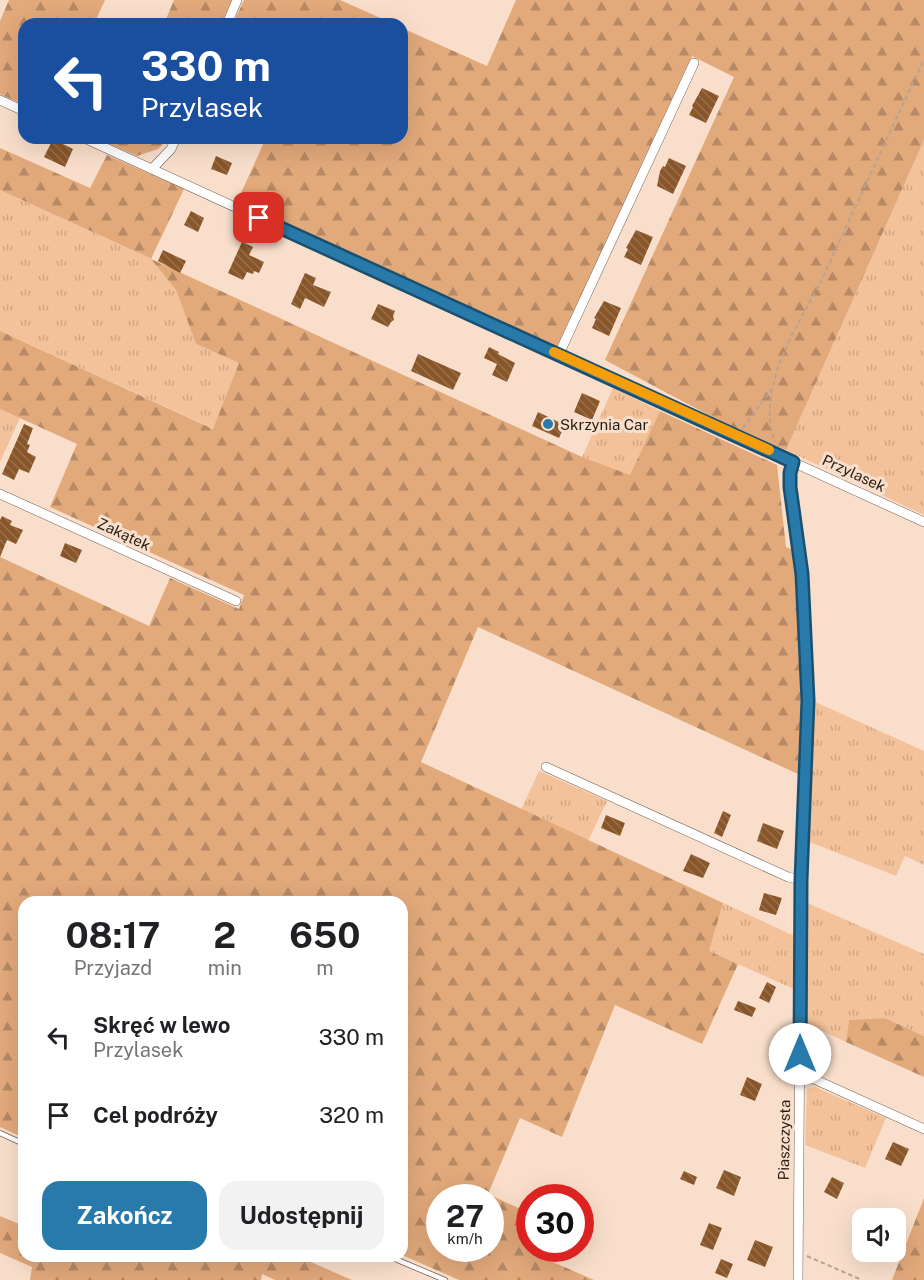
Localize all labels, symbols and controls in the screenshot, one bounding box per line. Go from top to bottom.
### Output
text: 330 m [141,41,271,90]
icon: left [42,42,120,120]
text: Przylasek [141,91,263,123]
pin [233,192,284,243]
icon: arrive [242,201,275,234]
place label: Skrzynia Car [560,416,648,433]
marker: Skrzynia Car [541,417,555,431]
street label: Przylasek [820,451,888,495]
street label: Zakątek [95,514,153,554]
text: 08:17 [65,914,160,956]
text: 2 [213,914,236,956]
text: 650 [289,914,361,956]
text: Przyjazd [74,956,152,980]
text: min [208,956,242,980]
text: m [316,956,334,980]
text: Skręć w lewo [93,1012,230,1038]
icon: left [42,1021,75,1054]
position arrow [768,1022,832,1086]
text: 330 m [319,1024,384,1050]
text: Przylasek [93,1038,183,1062]
icon: arrive [42,1099,75,1132]
street label: Piaszczysta [775,1100,793,1180]
text: Cel podróży [93,1102,218,1128]
text: 320 m [319,1102,384,1128]
button: Zakończ [42,1181,207,1250]
button: Udostępnij [219,1181,384,1250]
speed limit sign: 30 [516,1184,594,1262]
text: 27 [446,1198,484,1234]
map controls [852,1208,906,1262]
button: sound [852,1208,906,1262]
text: km/h [447,1230,483,1247]

